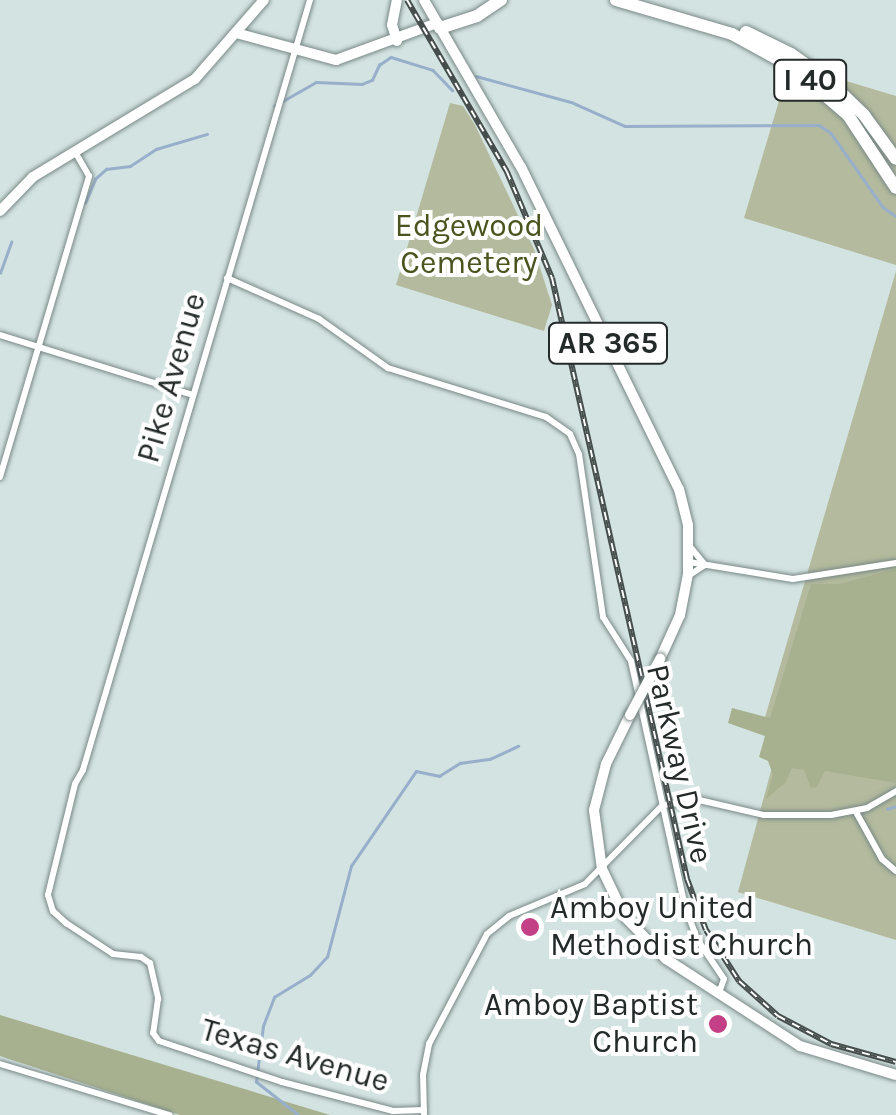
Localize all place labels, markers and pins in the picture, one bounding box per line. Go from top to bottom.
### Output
place label: Amboy United Methodist Church [550,890,813,965]
marker: Amboy United Methodist Church [519,916,541,938]
place label: Amboy Baptist Church [484,987,698,1062]
marker: Amboy Baptist Church [707,1013,729,1035]

